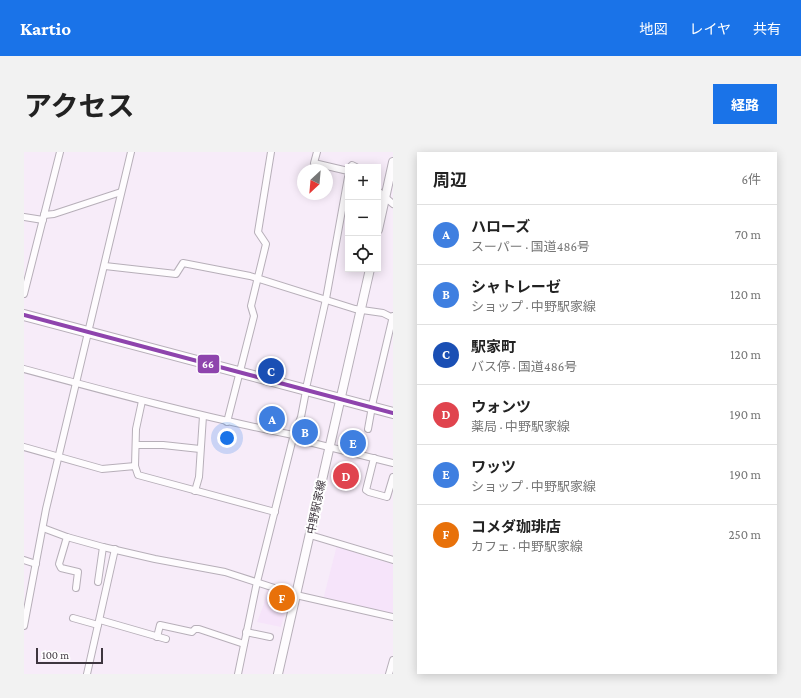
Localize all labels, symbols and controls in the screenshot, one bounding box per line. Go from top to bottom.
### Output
text: Kartio [20,18,71,39]
text: 地図 [639,21,667,37]
text: レイヤ [689,21,731,37]
text: 共有 [753,21,781,37]
button: 経路 [713,84,777,124]
text: アクセス [24,91,135,122]
north arrow [297,164,333,200]
map controls [345,164,381,272]
button: + [345,164,381,200]
text: 周辺 [433,171,467,190]
text: 6件 [741,172,761,187]
button: − [345,200,381,236]
text: ハローズ [471,219,530,235]
text: A [442,227,450,242]
text: 70 m [735,227,761,242]
button: locate [345,236,381,272]
text: スーパー · 国道486号 [471,239,590,254]
text: シャトレーゼ [471,279,561,295]
text: B [442,287,450,302]
text: 120 m [730,287,761,302]
text: ショップ · 中野駅家線 [471,299,596,314]
text: 駅家町 [471,339,516,355]
text: C [442,347,450,362]
text: 120 m [730,347,761,362]
line badge: 66 [197,354,220,374]
pin: C [258,356,284,386]
text: 66 [202,358,214,370]
text: バス停 · 国道486号 [471,359,577,374]
text: ウォンツ [471,399,531,415]
pin: A [259,404,285,434]
text: D [442,407,450,422]
text: 190 m [730,407,761,422]
pin: B [292,417,318,447]
text: 薬局 · 中野駅家線 [471,419,570,434]
your location [217,428,237,448]
pin: E [340,428,366,458]
text: ワッツ [471,459,516,475]
pin: D [333,461,359,491]
text: E [442,467,450,482]
text: 190 m [730,467,761,482]
street label: 中野駅家線 [304,479,328,535]
text: ショップ · 中野駅家線 [471,479,596,494]
text: コメダ珈琲店 [471,519,561,535]
text: F [443,527,449,542]
text: 250 m [728,527,761,542]
text: カフェ · 中野駅家線 [471,539,583,554]
pin: F [269,583,295,613]
scale bar [36,646,103,665]
text: 100 m [42,649,69,661]

